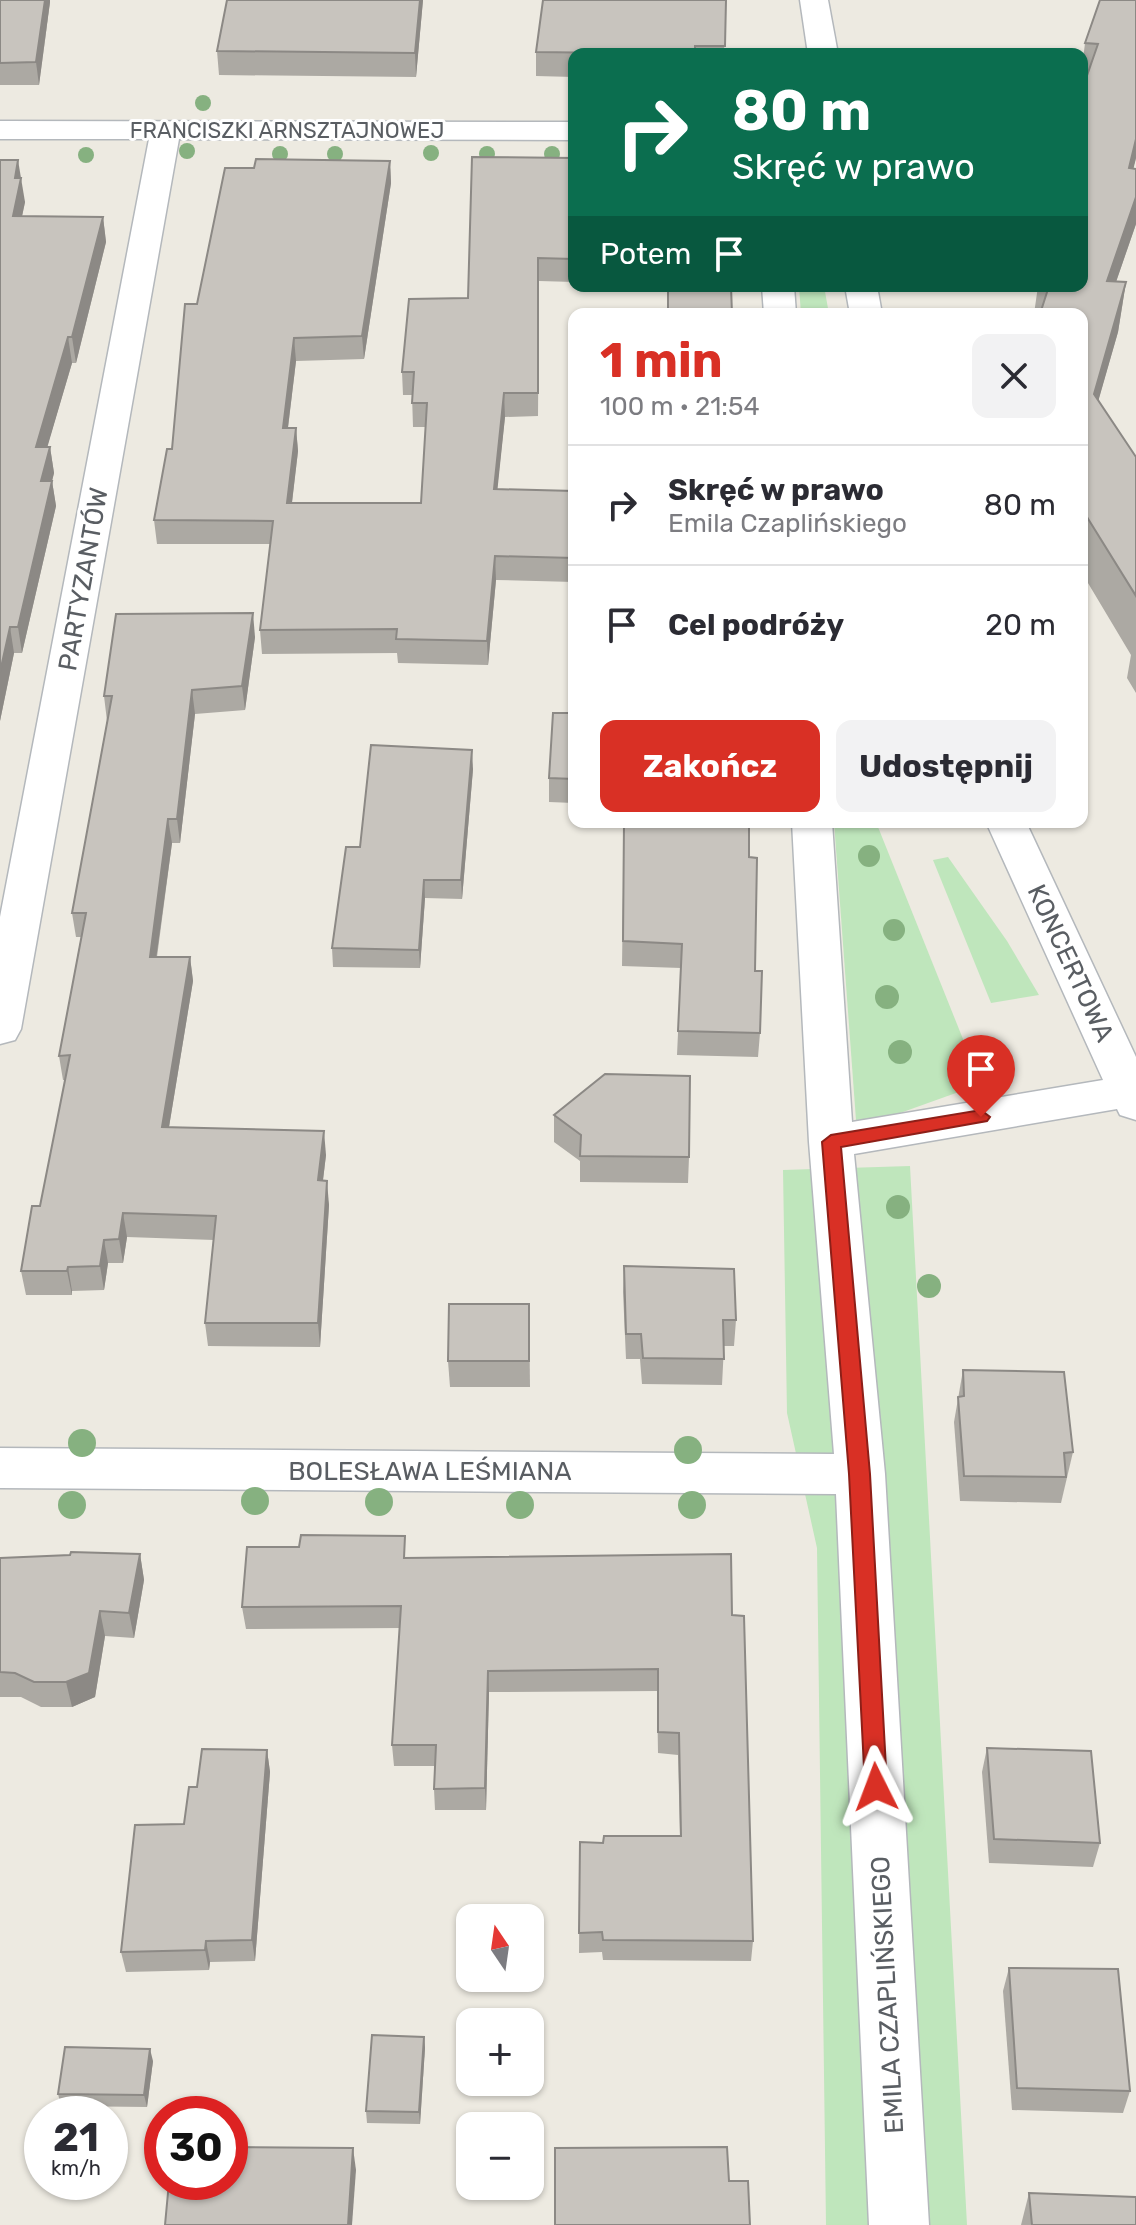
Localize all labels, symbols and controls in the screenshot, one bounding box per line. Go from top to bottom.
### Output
text: 80 m [732,78,871,144]
icon: right [600,80,704,184]
street label: FRANCISZKI ARNSZTAJNOWEJ [130,117,444,144]
text: Skręć w prawo [732,145,975,188]
icon: arrive [707,232,751,276]
text: Potem [600,236,691,272]
text: 1 min [600,332,723,389]
button: close [972,334,1056,418]
text: 100 m · 21:54 [600,391,760,422]
text: Skręć w prawo [668,472,884,508]
icon: right [600,483,644,527]
street label: PARTYZANTÓW [52,485,115,673]
text: 80 m [984,487,1056,523]
text: Emila Czaplińskiego [668,508,907,539]
icon: arrive [600,603,644,647]
text: Cel podróży [668,607,844,643]
text: 20 m [985,607,1056,643]
button: Zakończ [600,720,820,812]
button: Udostępnij [836,720,1056,812]
street label: KONCERTOWA [1021,880,1120,1047]
pin [947,1035,1015,1117]
icon: arrive [959,1047,1003,1091]
street label: BOLESŁAWA LEŚMIANA [288,1456,572,1487]
position arrow [834,1745,918,1829]
street label: EMILA CZAPLIŃSKIEGO [865,1855,910,2135]
north arrow [456,1904,544,1992]
map controls [456,1904,544,2200]
button: + [456,2008,544,2096]
speed limit sign: 30 [144,2096,248,2200]
button: − [456,2112,544,2200]
text: 21 [53,2114,99,2161]
text: km/h [51,2156,101,2180]

